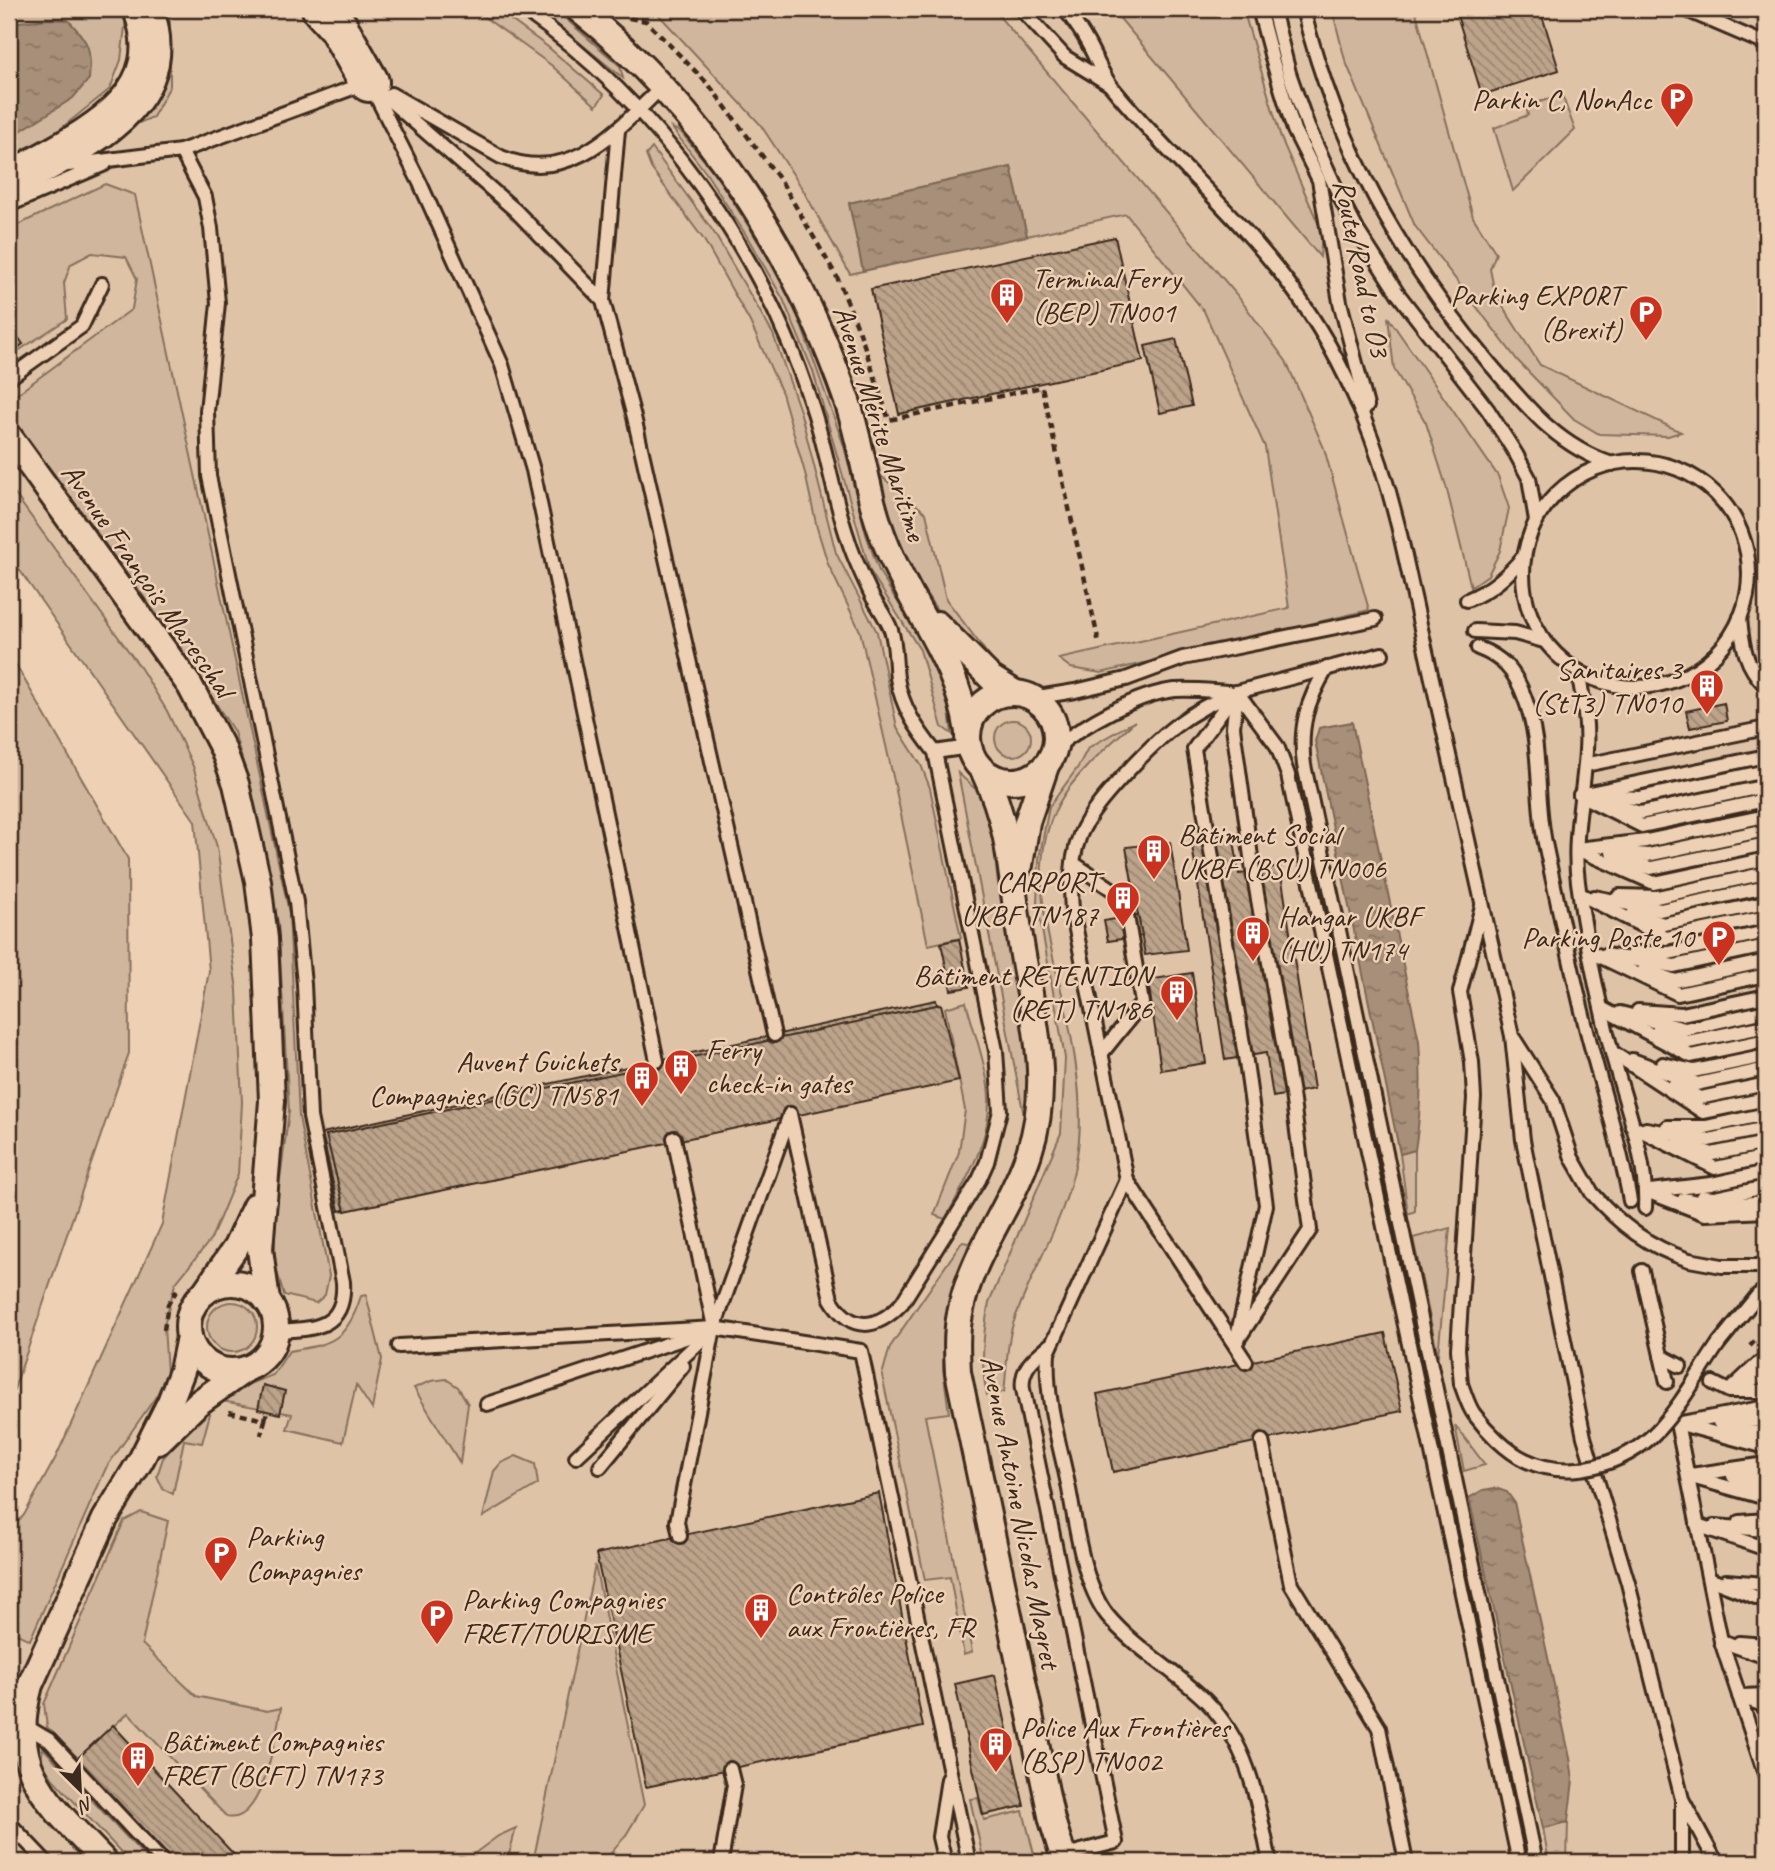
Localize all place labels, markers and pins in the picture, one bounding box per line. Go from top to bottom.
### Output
place label: Parkin C, NonAcc [1472,80,1653,118]
parking icon: Parkin C, NonAcc [1658,80,1696,129]
place label: Terminal Ferry (BEP) TN001 [1032,259,1183,331]
building icon: Terminal Ferry (BEP) TN001 [988,276,1026,325]
place label: Parking EXPORT (Brexit) [1450,276,1628,348]
parking icon: Parking EXPORT (Brexit) [1627,293,1665,342]
place label: Sanitaires 3 (StT3) TN010 [1532,650,1684,722]
building icon: Sanitaires 3 (StT3) TN010 [1688,667,1726,716]
place label: Bâtiment Social UKBF (BSU) TN006 [1178,815,1387,887]
building icon: Bâtiment Social UKBF (BSU) TN006 [1135,832,1173,881]
place label: CARPORT UKBF TN187 [961,862,1105,934]
building icon: CARPORT UKBF TN187 [1104,879,1142,928]
place label: Hangar UKBF (HU) TN174 [1278,897,1426,969]
building icon: Hangar UKBF (HU) TN174 [1234,914,1272,963]
place label: Parking Poste 10 [1522,918,1696,956]
parking icon: Parking Poste 10 [1700,918,1738,967]
place label: Bâtiment RETENTION (RET) TN186 [914,956,1156,1028]
building icon: Bâtiment RETENTION (RET) TN186 [1158,973,1196,1022]
place label: Ferry check-in gates [706,1030,854,1102]
place label: Auvent Guichets Compagnies (GC) TN581 [369,1042,621,1114]
building icon: Ferry check-in gates [662,1047,700,1096]
building icon: Auvent Guichets Compagnies (GC) TN581 [623,1059,661,1108]
place label: Parking Compagnies [246,1517,363,1589]
parking icon: Parking Compagnies [202,1534,240,1583]
place label: Contrôles Police aux Frontières, FR [786,1574,977,1646]
place label: Parking Compagnies FRET/TOURISME [462,1580,667,1652]
building icon: Contrôles Police aux Frontières, FR [742,1591,780,1640]
parking icon: Parking Compagnies FRET/TOURISME [418,1597,456,1646]
place label: Police Aux Frontières (BSP) TN002 [1020,1708,1232,1780]
place label: Bâtiment Compagnies FRET (BCFT) TN173 [162,1722,385,1794]
building icon: Police Aux Frontières (BSP) TN002 [977,1725,1015,1774]
building icon: Bâtiment Compagnies FRET (BCFT) TN173 [119,1739,157,1788]

